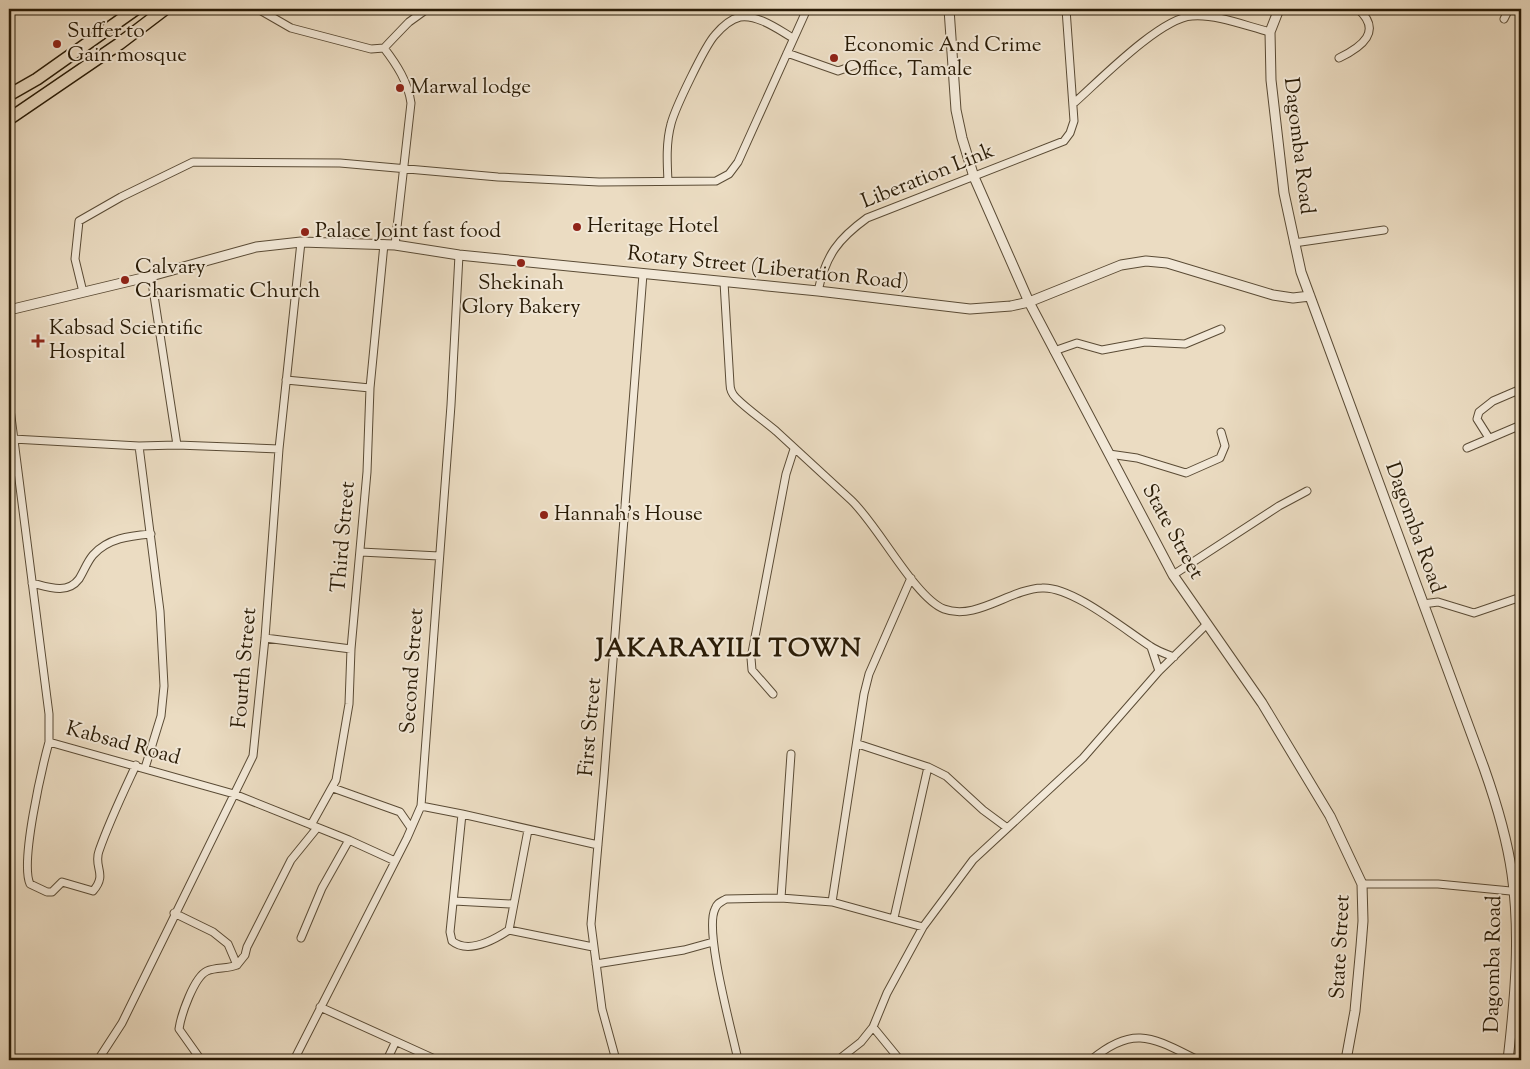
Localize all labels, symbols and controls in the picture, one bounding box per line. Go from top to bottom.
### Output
place label: Suffer to Gain mosque [67,17,187,71]
place label: Economic And Crime Office, Tamale [844,31,1042,85]
marker: Suffer to Gain mosque [51,38,63,50]
marker: Economic And Crime Office, Tamale [828,52,840,64]
place label: Marwal lodge [410,73,531,103]
street label: Dagomba Road [1275,76,1321,216]
marker: Marwal lodge [394,82,406,94]
street label: Liberation Link [857,136,999,217]
place label: Heritage Hotel [587,212,719,242]
place label: Palace Joint fast food [315,217,501,247]
marker: Heritage Hotel [571,221,583,233]
marker: Palace Joint fast food [299,226,311,238]
street label: Rotary Street (Liberation Road) [626,239,910,299]
place label: Calvary Charismatic Church [135,253,320,307]
marker: Shekinah Glory Bakery [515,257,527,269]
place label: Shekinah Glory Bakery [461,269,581,323]
marker: Calvary Charismatic Church [119,274,131,286]
place label: Kabsad Scientific Hospital [49,314,203,368]
marker: Kabsad Scientific Hospital [31,334,45,348]
street label: Dagomba Road [1376,458,1452,598]
street label: State Street [1133,479,1211,585]
street label: Third Street [324,480,364,594]
place label: Hannah's House [554,500,703,530]
marker: Hannah's House [538,509,550,521]
street label: Fourth Street [225,606,265,730]
street label: Second Street [394,607,432,735]
district label: JAKARAYILI TOWN [594,631,862,668]
street label: First Street [572,676,610,778]
street label: Kabsad Road [62,714,184,774]
street label: State Street [1323,894,1359,1000]
street label: Dagomba Road [1478,895,1510,1033]

